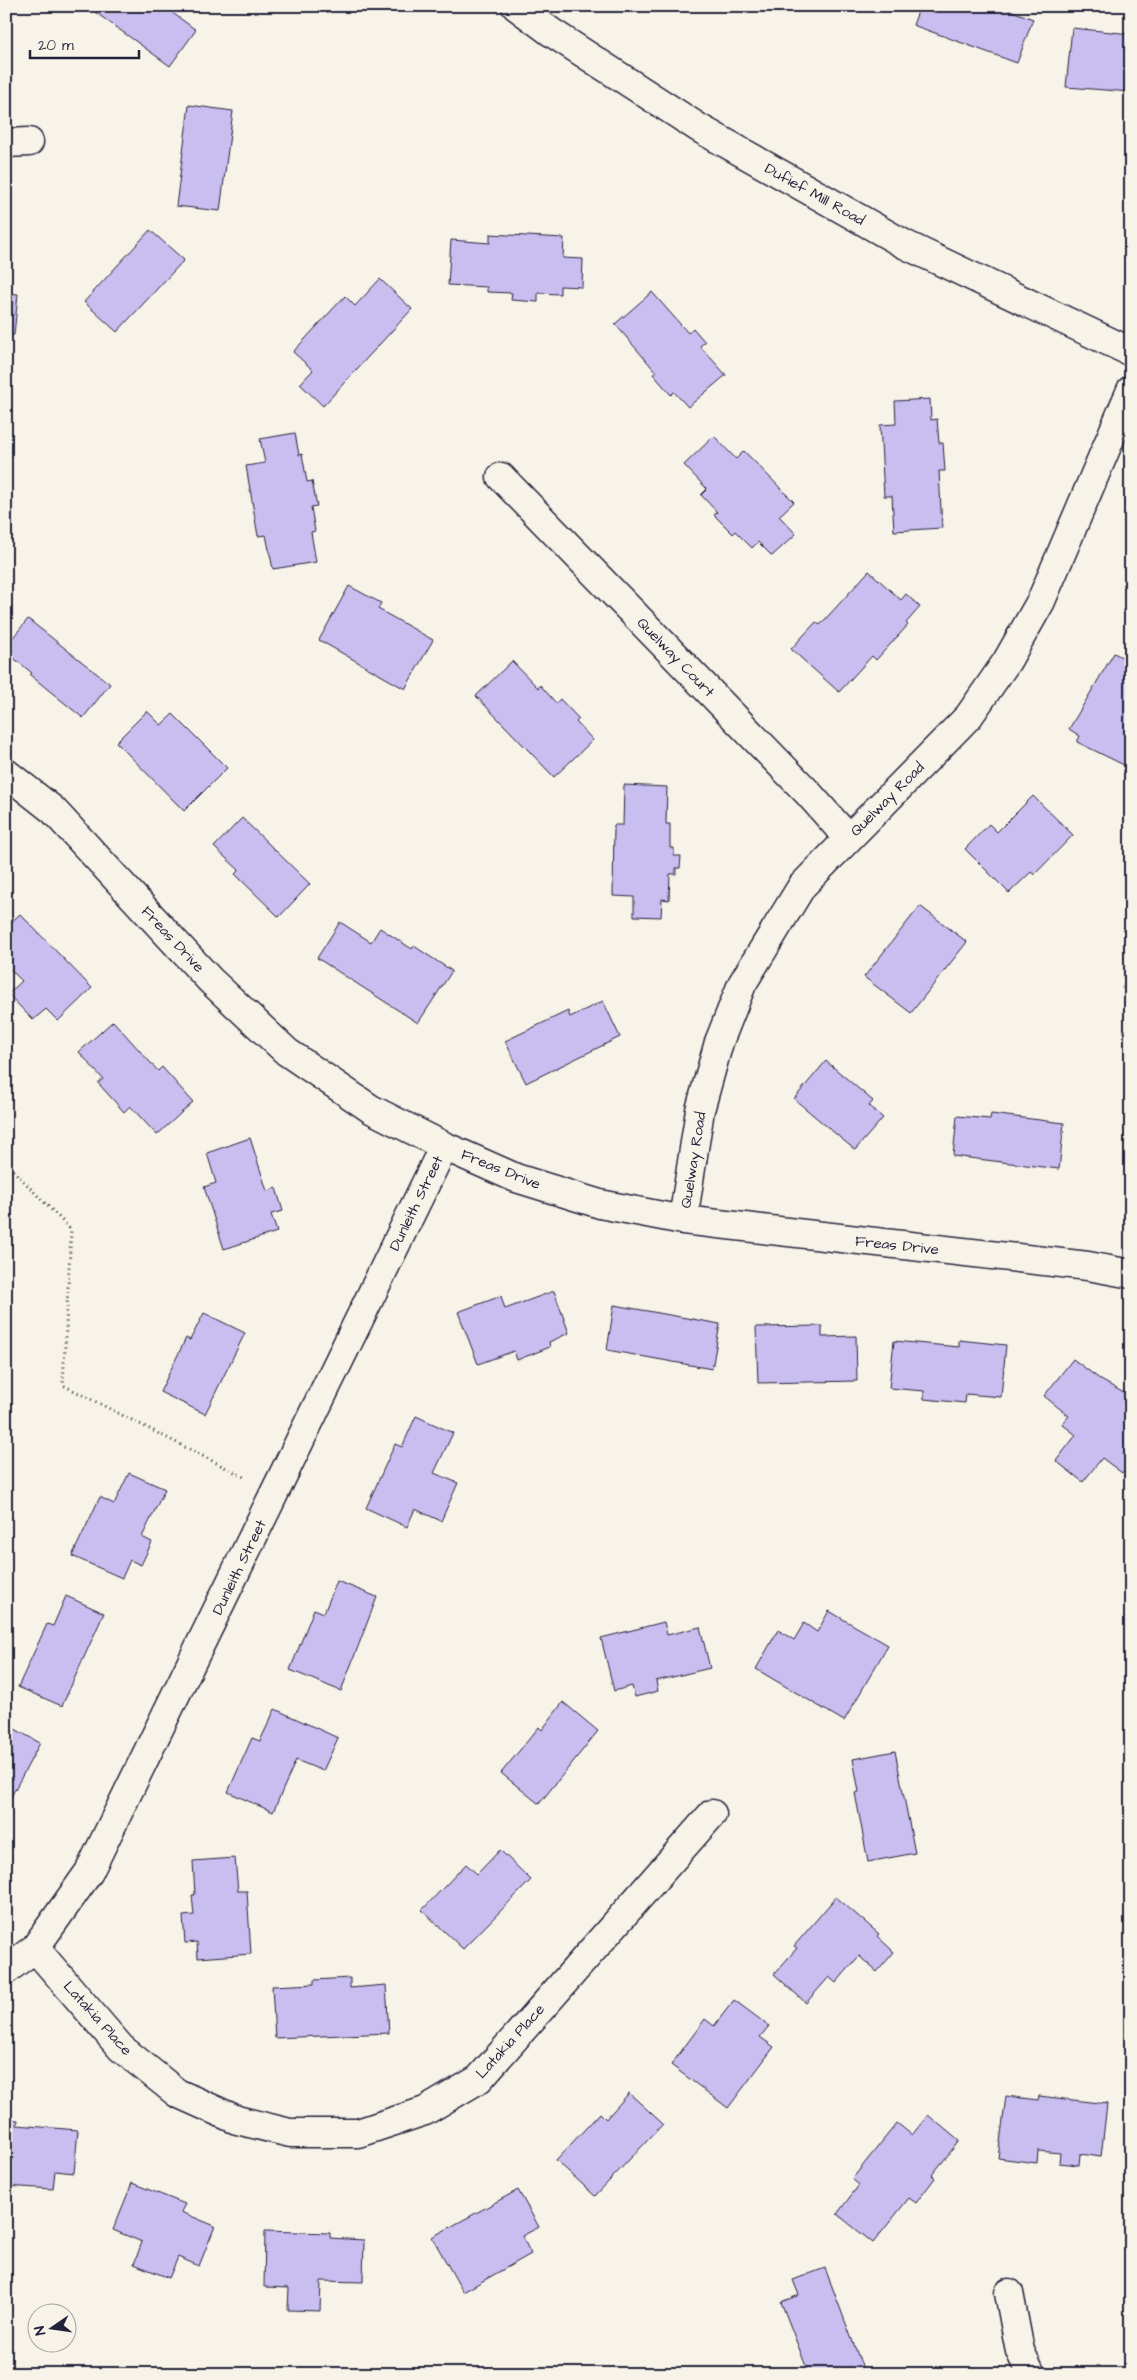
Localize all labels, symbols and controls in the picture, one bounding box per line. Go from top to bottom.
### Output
scale bar [30,28,139,60]
text: 20 m [38,35,74,56]
street label: Dufief Mill Road [761,158,869,231]
street label: Quelway Court [631,613,719,703]
street label: Quelway Road [846,757,930,842]
street label: Freas Drive [136,901,209,977]
street label: Quelway Road [676,1110,713,1210]
street label: Freas Drive [458,1144,544,1195]
street label: Dunleith Street [384,1152,449,1254]
street label: Freas Drive [854,1231,940,1260]
street label: Dunleith Street [207,1516,272,1618]
street label: Latakia Place [58,1976,137,2060]
street label: Latakia Place [471,1999,550,2083]
north arrow [28,2302,78,2352]
text: N [30,2324,51,2337]

